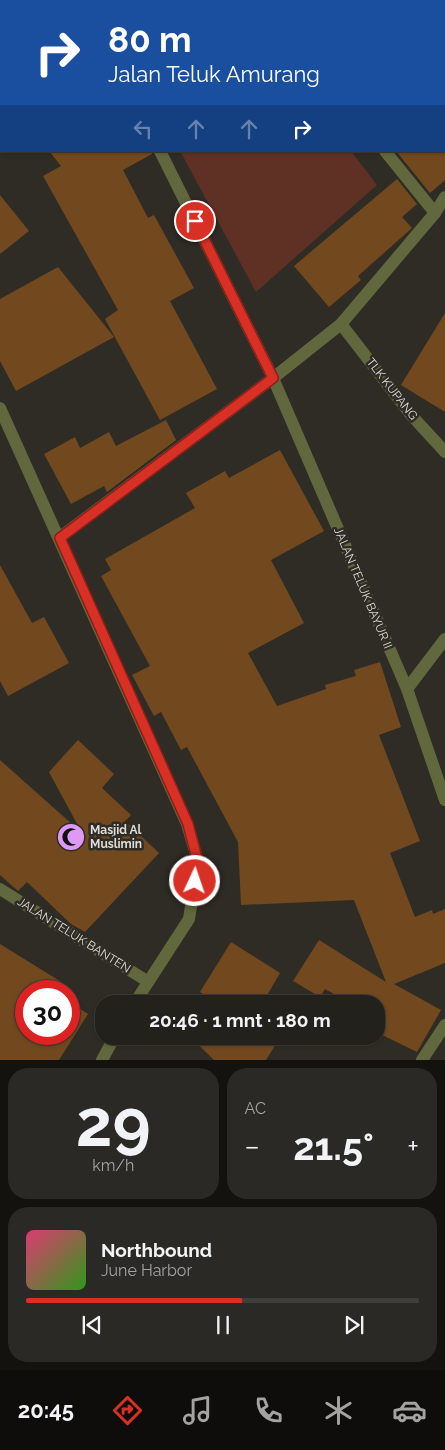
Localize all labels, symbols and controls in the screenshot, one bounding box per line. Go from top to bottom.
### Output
text: 80 m [108,19,192,60]
icon: right [25,20,90,85]
text: Jalan Teluk Amurang [108,61,320,87]
icon: left [129,115,157,143]
icon: ahead [182,115,210,143]
icon: ahead [235,115,263,143]
icon: right [288,115,316,143]
pin [174,200,216,242]
icon: arrive [181,207,209,235]
street label: TLK KUPANG [364,355,420,423]
street label: JALAN TELUK BAYUR II [331,525,395,651]
mosque icon: Masjid Al Muslimin [56,822,86,852]
place label: Masjid Al Muslimin [90,823,142,851]
position arrow [168,854,220,906]
street label: JALAN TELUK BANTEN [15,894,133,976]
speed limit sign: 30 [15,980,80,1045]
text: 20:46 · 1 mnt · 180 m [149,1009,331,1031]
text: 29 [76,1085,151,1161]
text: AC [245,1099,266,1118]
text: 21.5° [293,1124,374,1169]
text: − [245,1130,260,1163]
text: + [407,1130,419,1163]
text: km/h [92,1156,134,1175]
text: Northbound [101,1239,212,1261]
text: June Harbor [101,1261,192,1280]
icon: previous [78,1311,106,1339]
icon: pause [209,1311,237,1339]
icon: next [340,1311,368,1339]
icon: directions [110,1393,145,1428]
icon: music [180,1393,215,1428]
icon: phone [251,1393,286,1428]
icon: climate [321,1393,356,1428]
icon: car [392,1393,427,1428]
text: 20:45 [18,1397,74,1423]

